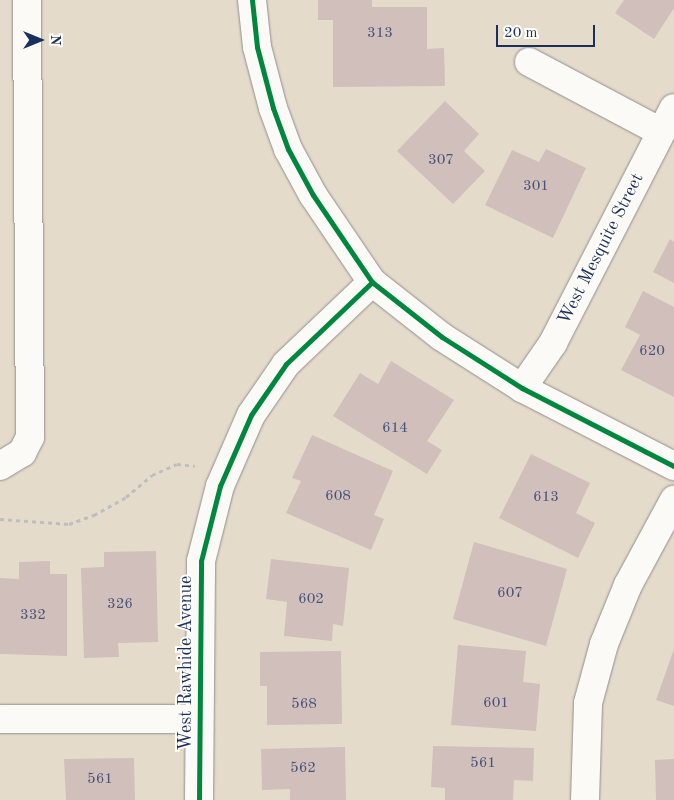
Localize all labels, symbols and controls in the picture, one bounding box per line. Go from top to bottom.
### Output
north arrow [15,15,65,65]
scale bar [499,15,598,47]
house number: 313 [367,25,393,43]
text: 20 m [504,26,538,41]
text: N [48,35,62,45]
house number: 307 [428,152,454,170]
street label: West Mesquite Street [553,170,649,328]
house number: 301 [523,178,549,196]
house number: 620 [639,343,665,361]
house number: 614 [382,420,408,438]
house number: 608 [325,488,351,506]
house number: 613 [533,489,559,507]
street label: West Rawhide Avenue [175,576,197,750]
house number: 607 [497,585,523,603]
house number: 602 [298,591,324,609]
house number: 326 [107,596,133,614]
house number: 332 [20,607,46,625]
house number: 601 [483,695,509,713]
house number: 568 [291,696,317,714]
house number: 561 [470,755,496,773]
house number: 562 [290,760,316,778]
house number: 561 [87,771,113,789]

